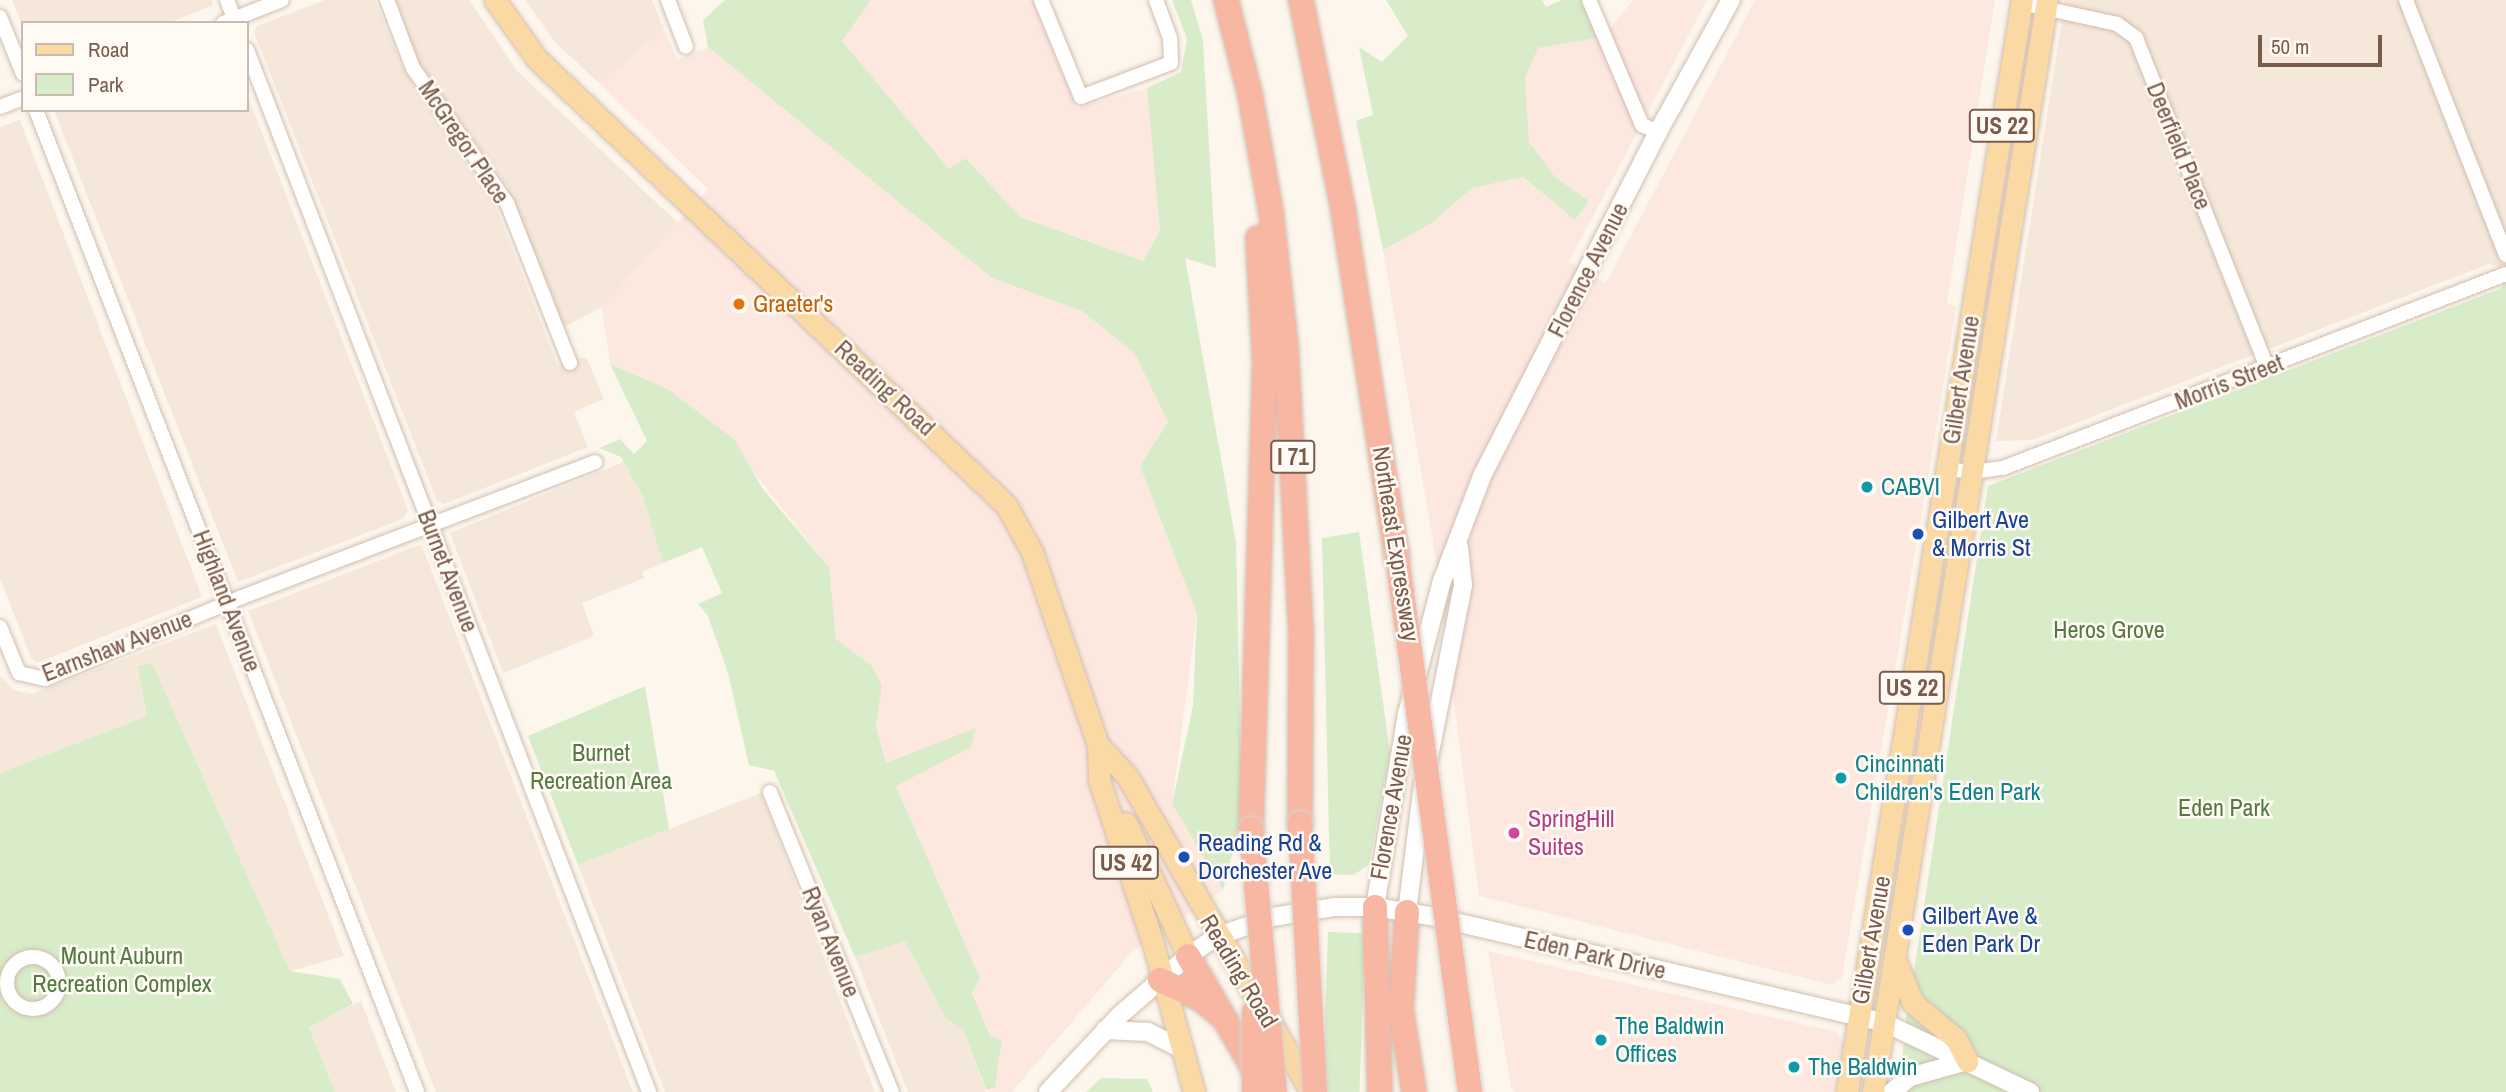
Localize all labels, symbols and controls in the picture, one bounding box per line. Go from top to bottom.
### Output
legend [21,21,248,112]
scale bar [2261,21,2385,65]
text: 50 m [2271,32,2309,61]
text: Road [88,35,129,64]
text: Park [88,70,123,99]
street label: McGregor Place [412,75,516,209]
street label: Deerfield Place [2140,78,2218,214]
road number: US 22 [1969,106,2035,146]
street label: Florence Avenue [1541,197,1635,343]
place label: Graeter's [753,290,833,318]
marker: Graeter's [731,296,747,312]
street label: Gilbert Avenue [1937,313,1985,447]
street label: Reading Road [829,334,941,442]
street label: Morris Street [2171,348,2287,416]
road number: I 71 [1270,438,1316,477]
street label: Northeast Expressway [1366,445,1426,643]
place label: CABVI [1881,473,1940,501]
marker: CABVI [1859,479,1875,495]
street label: Burnet Avenue [411,505,485,637]
place label: Gilbert Ave & Morris St [1932,506,2030,562]
street label: Highland Avenue [187,526,267,676]
marker: Gilbert Ave & Morris St [1910,526,1926,542]
street label: Earnshaw Avenue [37,604,197,688]
park label: Heros Grove [2053,616,2165,644]
road number: US 22 [1879,668,1945,708]
street label: Florence Avenue [1364,731,1418,883]
park label: Burnet Recreation Area [529,739,673,795]
place label: Cincinnati Children's Eden Park [1855,750,2040,806]
marker: Cincinnati Children's Eden Park [1833,770,1849,786]
park label: Eden Park [2178,794,2270,822]
place label: SpringHill Suites [1528,805,1614,861]
marker: SpringHill Suites [1506,825,1522,841]
place label: Reading Rd & Dorchester Ave [1198,829,1333,885]
road number: US 42 [1093,844,1159,883]
marker: Reading Rd & Dorchester Ave [1176,849,1192,865]
street label: Gilbert Avenue [1845,873,1897,1007]
street label: Ryan Avenue [796,882,866,1002]
place label: Gilbert Ave & Eden Park Dr [1922,902,2040,958]
street label: Reading Road [1194,909,1284,1033]
marker: Gilbert Ave & Eden Park Dr [1900,922,1916,938]
street label: Eden Park Drive [1521,925,1669,985]
park label: Mount Auburn Recreation Complex [32,942,212,998]
place label: The Baldwin Offices [1615,1012,1724,1068]
marker: The Baldwin Offices [1593,1032,1609,1048]
place label: The Baldwin [1808,1053,1917,1081]
marker: The Baldwin [1786,1059,1802,1075]

